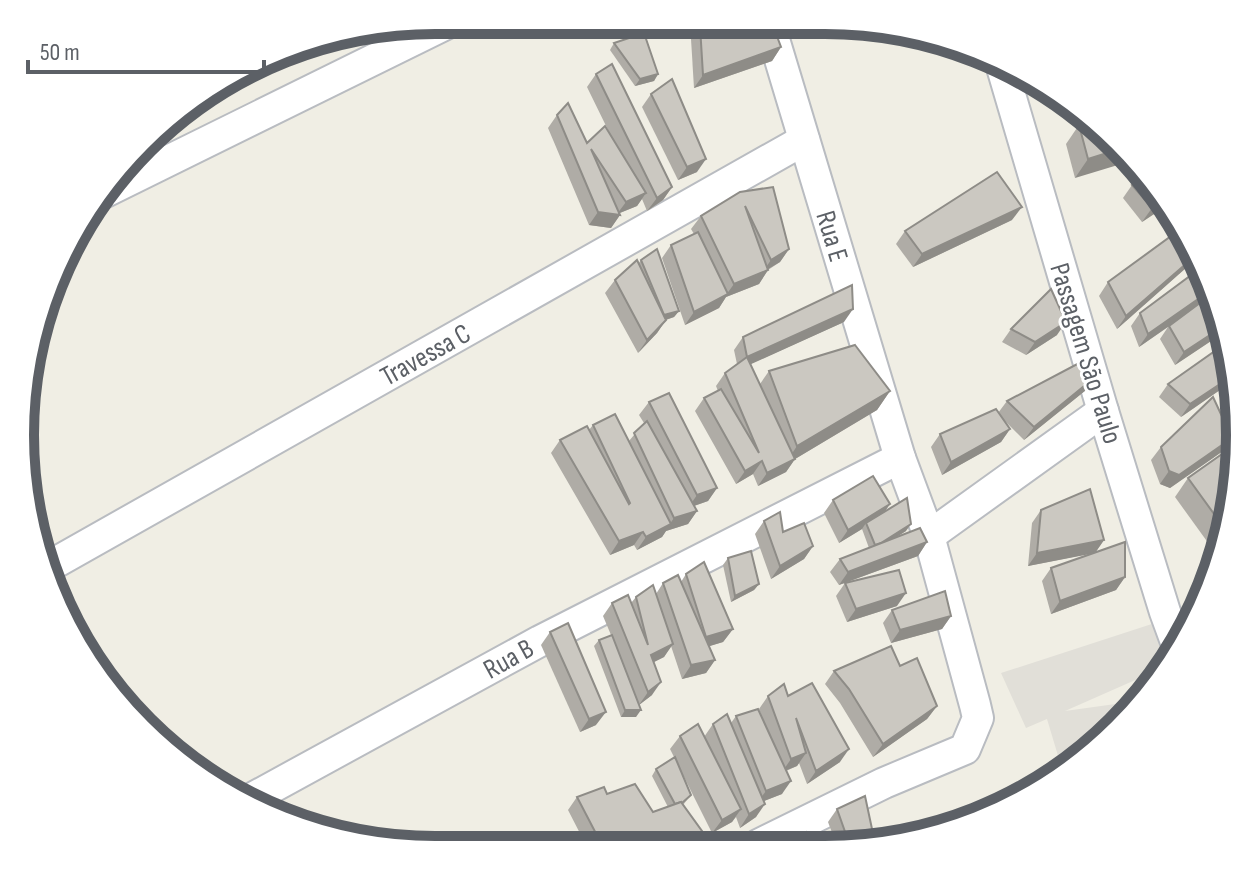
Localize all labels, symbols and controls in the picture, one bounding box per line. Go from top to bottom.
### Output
scale bar [28,24,264,74]
text: 50 m [40,38,80,67]
street label: Rua E [808,207,855,266]
street label: Passagem São Paulo [1042,259,1129,448]
street label: Travessa C [375,317,477,393]
street label: Rua B [478,632,540,686]

